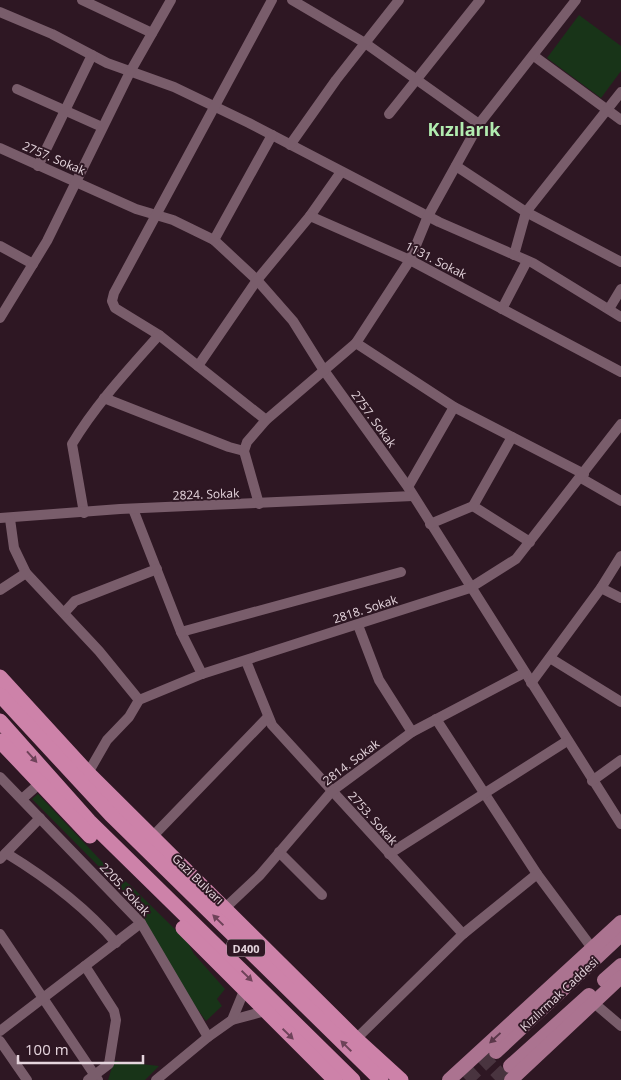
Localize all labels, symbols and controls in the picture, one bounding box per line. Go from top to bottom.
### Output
district label: Kızılarık [428,117,501,141]
street label: 2757. Sokak [20,137,89,179]
street label: 1131. Sokak [402,237,470,283]
street label: 2757. Sokak [347,387,401,452]
street label: 2824. Sokak [172,484,240,504]
street label: 2818. Sokak [331,590,400,627]
street label: 2814. Sokak [319,735,383,789]
one-way arrow [27,751,38,764]
street label: 2753. Sokak [344,787,402,849]
street label: Gazi Bulvarı [168,850,228,908]
street label: 2205. Sokak [96,859,154,920]
one-way arrow [212,914,224,926]
road number: D400 [227,940,265,956]
street label: Kızılırmak Caddesi [516,953,602,1035]
one-way arrow [241,970,253,982]
one-way arrow [282,1028,294,1040]
scale bar [18,1032,142,1064]
one-way arrow [489,1032,501,1044]
text: 100 m [25,1039,69,1059]
one-way arrow [340,1040,352,1052]

